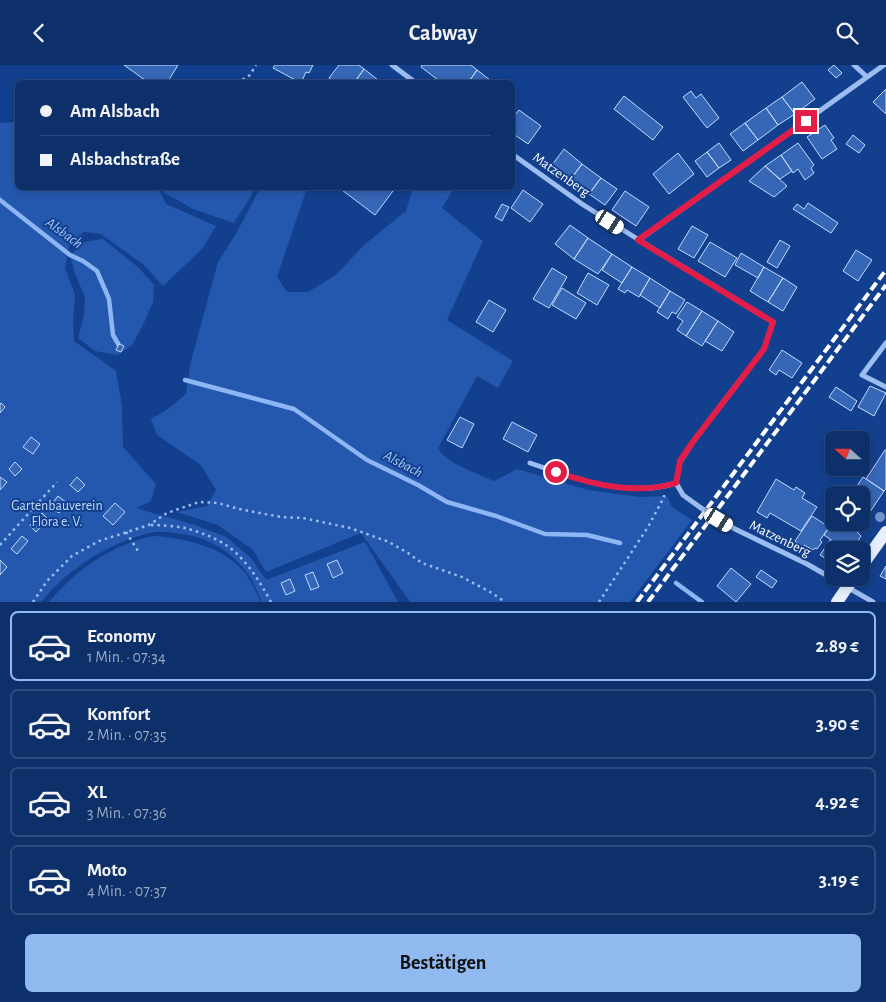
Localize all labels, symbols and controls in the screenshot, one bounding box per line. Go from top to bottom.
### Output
icon: back [25,19,53,47]
icon: search [833,19,861,47]
text: Cabway [409,22,477,44]
text: Am Alsbach [70,102,160,121]
route end [795,110,817,132]
text: Alsbachstraße [70,150,180,169]
street label: Matzenberg [530,150,592,200]
car [593,208,626,236]
water label: Alsbach [42,214,85,251]
north arrow [825,431,870,476]
map controls [825,431,870,586]
water label: Alsbach [380,447,425,480]
route start [545,461,567,483]
button: locate [825,486,870,531]
park label: Gartenbauverein Flora e. V. [11,499,103,529]
car [702,506,735,534]
street label: Matzenberg [747,518,813,560]
button: layers [825,541,870,586]
icon: car [27,624,72,669]
text: Economy [87,627,156,646]
text: 2.89 € [815,637,859,656]
text: 1 Min. · 07:34 [87,649,166,665]
icon: car [27,702,72,747]
text: Komfort [87,705,151,724]
text: 3.90 € [816,715,859,734]
text: 2 Min. · 07:35 [87,727,166,743]
icon: car [27,780,72,825]
text: XL [87,783,107,802]
text: 4.92 € [815,793,859,812]
text: 3 Min. · 07:36 [87,805,167,821]
icon: car [27,858,72,903]
text: Moto [87,861,127,880]
text: 3.19 € [819,871,859,890]
text: 4 Min. · 07:37 [87,883,167,899]
button: Bestätigen [25,934,861,992]

